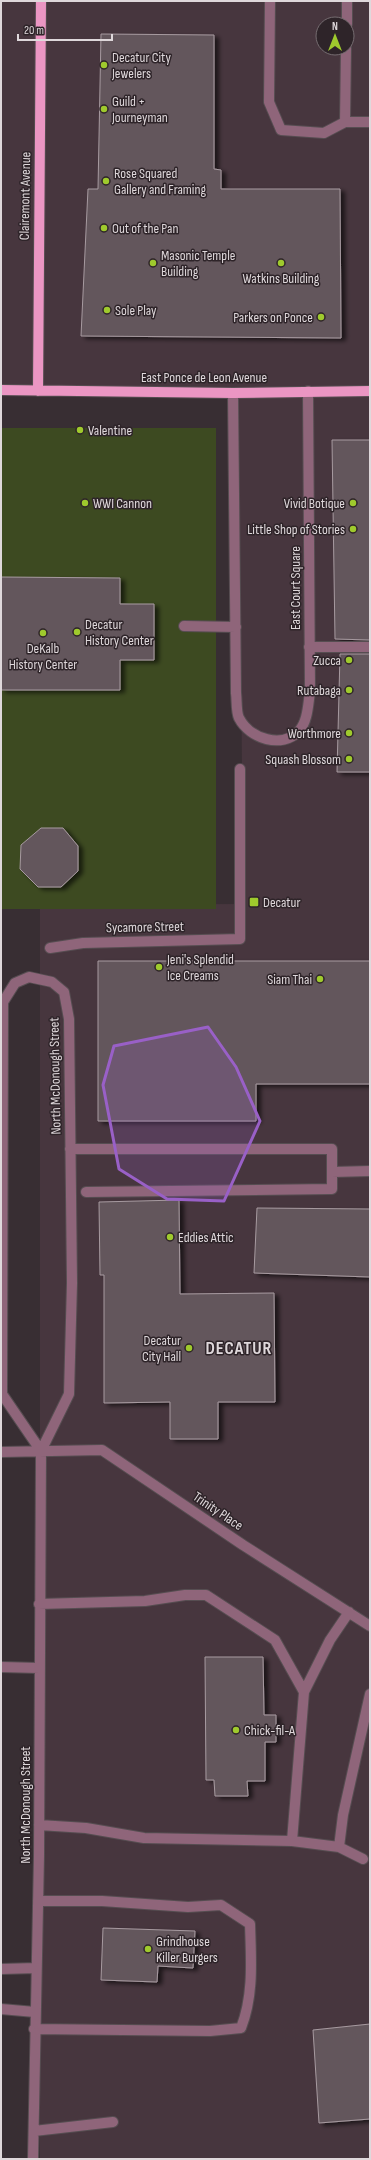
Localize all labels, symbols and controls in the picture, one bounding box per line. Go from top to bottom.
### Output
scale bar [18,16,112,42]
north arrow [315,16,355,56]
text: N [332,20,338,33]
text: 20 m [24,23,44,38]
place label: Decatur City Jewelers [111,49,171,82]
marker: Decatur City Jewelers [99,60,109,70]
place label: Guild + Journeyman [111,93,168,126]
marker: Guild + Journeyman [99,104,109,114]
street label: Clairemont Avenue [16,152,34,240]
place label: Rose Squared Gallery and Framing [114,165,206,198]
marker: Rose Squared Gallery and Framing [101,176,111,186]
place label: Out of the Pan [112,220,178,237]
marker: Out of the Pan [99,223,109,233]
place label: Masonic Temple Building [161,247,235,280]
marker: Masonic Temple Building [148,258,158,268]
marker: Watkins Building [276,258,286,268]
place label: Watkins Building [243,270,320,287]
place label: Sole Play [115,302,157,319]
marker: Sole Play [102,305,112,315]
place label: Parkers on Ponce [233,309,313,326]
marker: Parkers on Ponce [316,312,326,322]
street label: East Ponce de Leon Avenue [141,369,267,386]
place label: Valentine [88,422,132,439]
marker: Valentine [75,425,85,435]
place label: WWI Cannon [93,495,152,512]
place label: Vivid Botique [284,495,345,512]
marker: WWI Cannon [80,498,90,508]
marker: Vivid Botique [348,498,358,508]
place label: Little Shop of Stories [247,521,345,538]
marker: Little Shop of Stories [348,524,358,534]
street label: East Court Square [287,546,304,630]
place label: Decatur History Center [85,616,154,649]
marker: Decatur History Center [72,627,82,637]
marker: DeKalb History Center [38,628,48,638]
place label: DeKalb History Center [9,640,77,673]
place label: Zucca [313,652,341,669]
marker: Zucca [344,655,354,665]
place label: Rutabaga [297,682,341,699]
marker: Rutabaga [344,685,354,695]
place label: Worthmore [288,725,341,742]
marker: Worthmore [344,728,354,738]
place label: Squash Blossom [265,751,341,768]
marker: Squash Blossom [344,754,354,764]
place label: Decatur [263,894,300,911]
marker: Decatur [248,896,260,908]
street label: Sycamore Street [106,918,184,936]
place label: Jeni's Splendid Ice Creams [166,951,234,984]
marker: Jeni's Splendid Ice Creams [154,962,164,972]
place label: Siam Thai [267,971,312,988]
marker: Siam Thai [315,974,325,984]
street label: North McDonough Street [45,1017,65,1135]
place label: Eddies Attic [178,1229,234,1246]
marker: Eddies Attic [165,1232,175,1242]
place label: Decatur City Hall [142,1332,181,1365]
district label: DECATUR [206,1338,272,1359]
marker: Decatur City Hall [184,1343,194,1353]
street label: Trinity Place [190,1488,246,1534]
place label: Chick-fil-A [244,1722,296,1739]
marker: Chick-fil-A [231,1725,241,1735]
street label: North McDonough Street [17,1746,34,1864]
place label: Grindhouse Killer Burgers [156,1933,218,1966]
marker: Grindhouse Killer Burgers [143,1944,153,1954]

